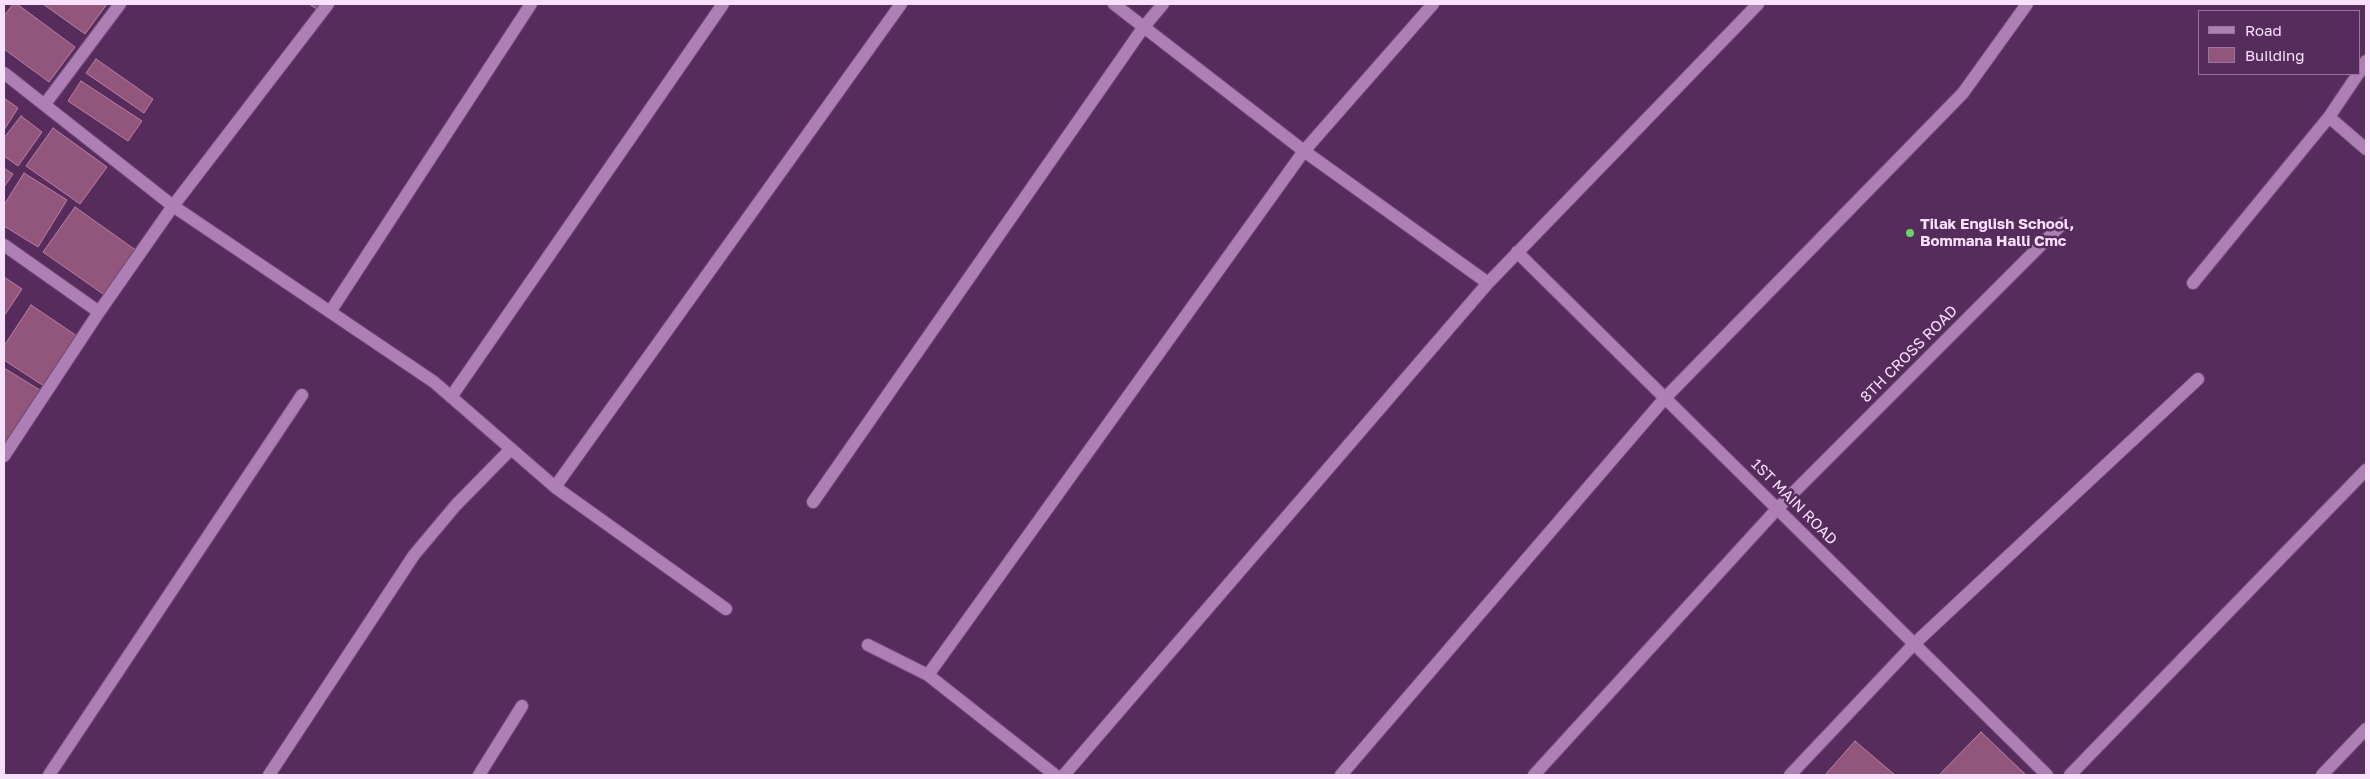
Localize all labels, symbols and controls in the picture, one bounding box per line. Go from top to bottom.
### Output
legend [2198,10,2360,75]
text: Road [2245,21,2282,39]
text: Building [2245,46,2305,64]
place label: Tilak English School, Bommana Halli Cmc [1920,215,2074,250]
marker: Tilak English School, Bommana Halli Cmc [1904,227,1916,239]
street label: 8TH CROSS ROAD [1857,302,1961,406]
street label: 1ST MAIN ROAD [1747,455,1841,549]

